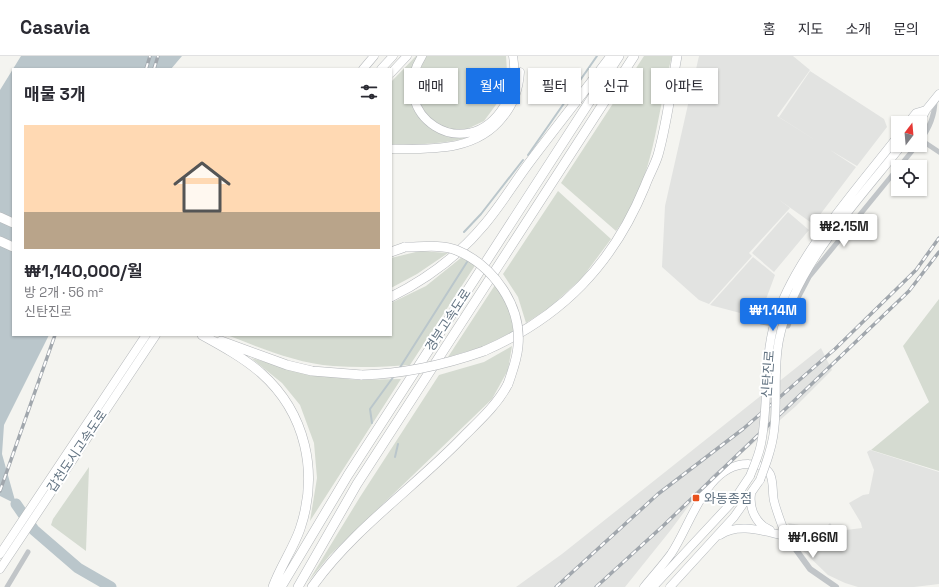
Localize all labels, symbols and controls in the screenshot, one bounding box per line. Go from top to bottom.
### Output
text: Casavia [20,15,90,40]
text: 홈 [763,20,776,38]
text: 지도 [798,20,823,38]
text: 소개 [845,20,871,38]
text: 문의 [893,20,919,38]
chip: 매매 [404,68,458,104]
chip: 월세 [466,68,520,104]
chip: 필터 [528,68,581,104]
chip: 신규 [589,68,643,104]
chip: 아파트 [651,68,718,104]
icon: filters [358,81,380,103]
text: 매물 3개 [24,83,86,105]
north arrow [891,116,927,152]
map controls [891,116,927,196]
icon: home [166,151,238,223]
button: locate [891,160,927,196]
pin: ₩2.15M [811,214,877,248]
text: ₩2.15M [819,218,869,235]
text: ₩1,140,000/월 [24,260,143,282]
text: 방 2개 · 56 m² [24,284,103,301]
street label: 경부고속도로 [421,285,475,355]
pin: ₩1.14M [740,298,806,332]
text: ₩1.14M [749,302,797,319]
text: 신탄진로 [24,303,72,320]
street label: 신탄진로 [758,350,778,398]
street label: 갑천도시고속도로 [43,407,111,495]
place label: 와동종점 [704,490,752,507]
marker: 와동종점 [691,493,701,503]
pin: ₩1.66M [780,525,846,559]
text: ₩1.66M [788,529,838,546]

